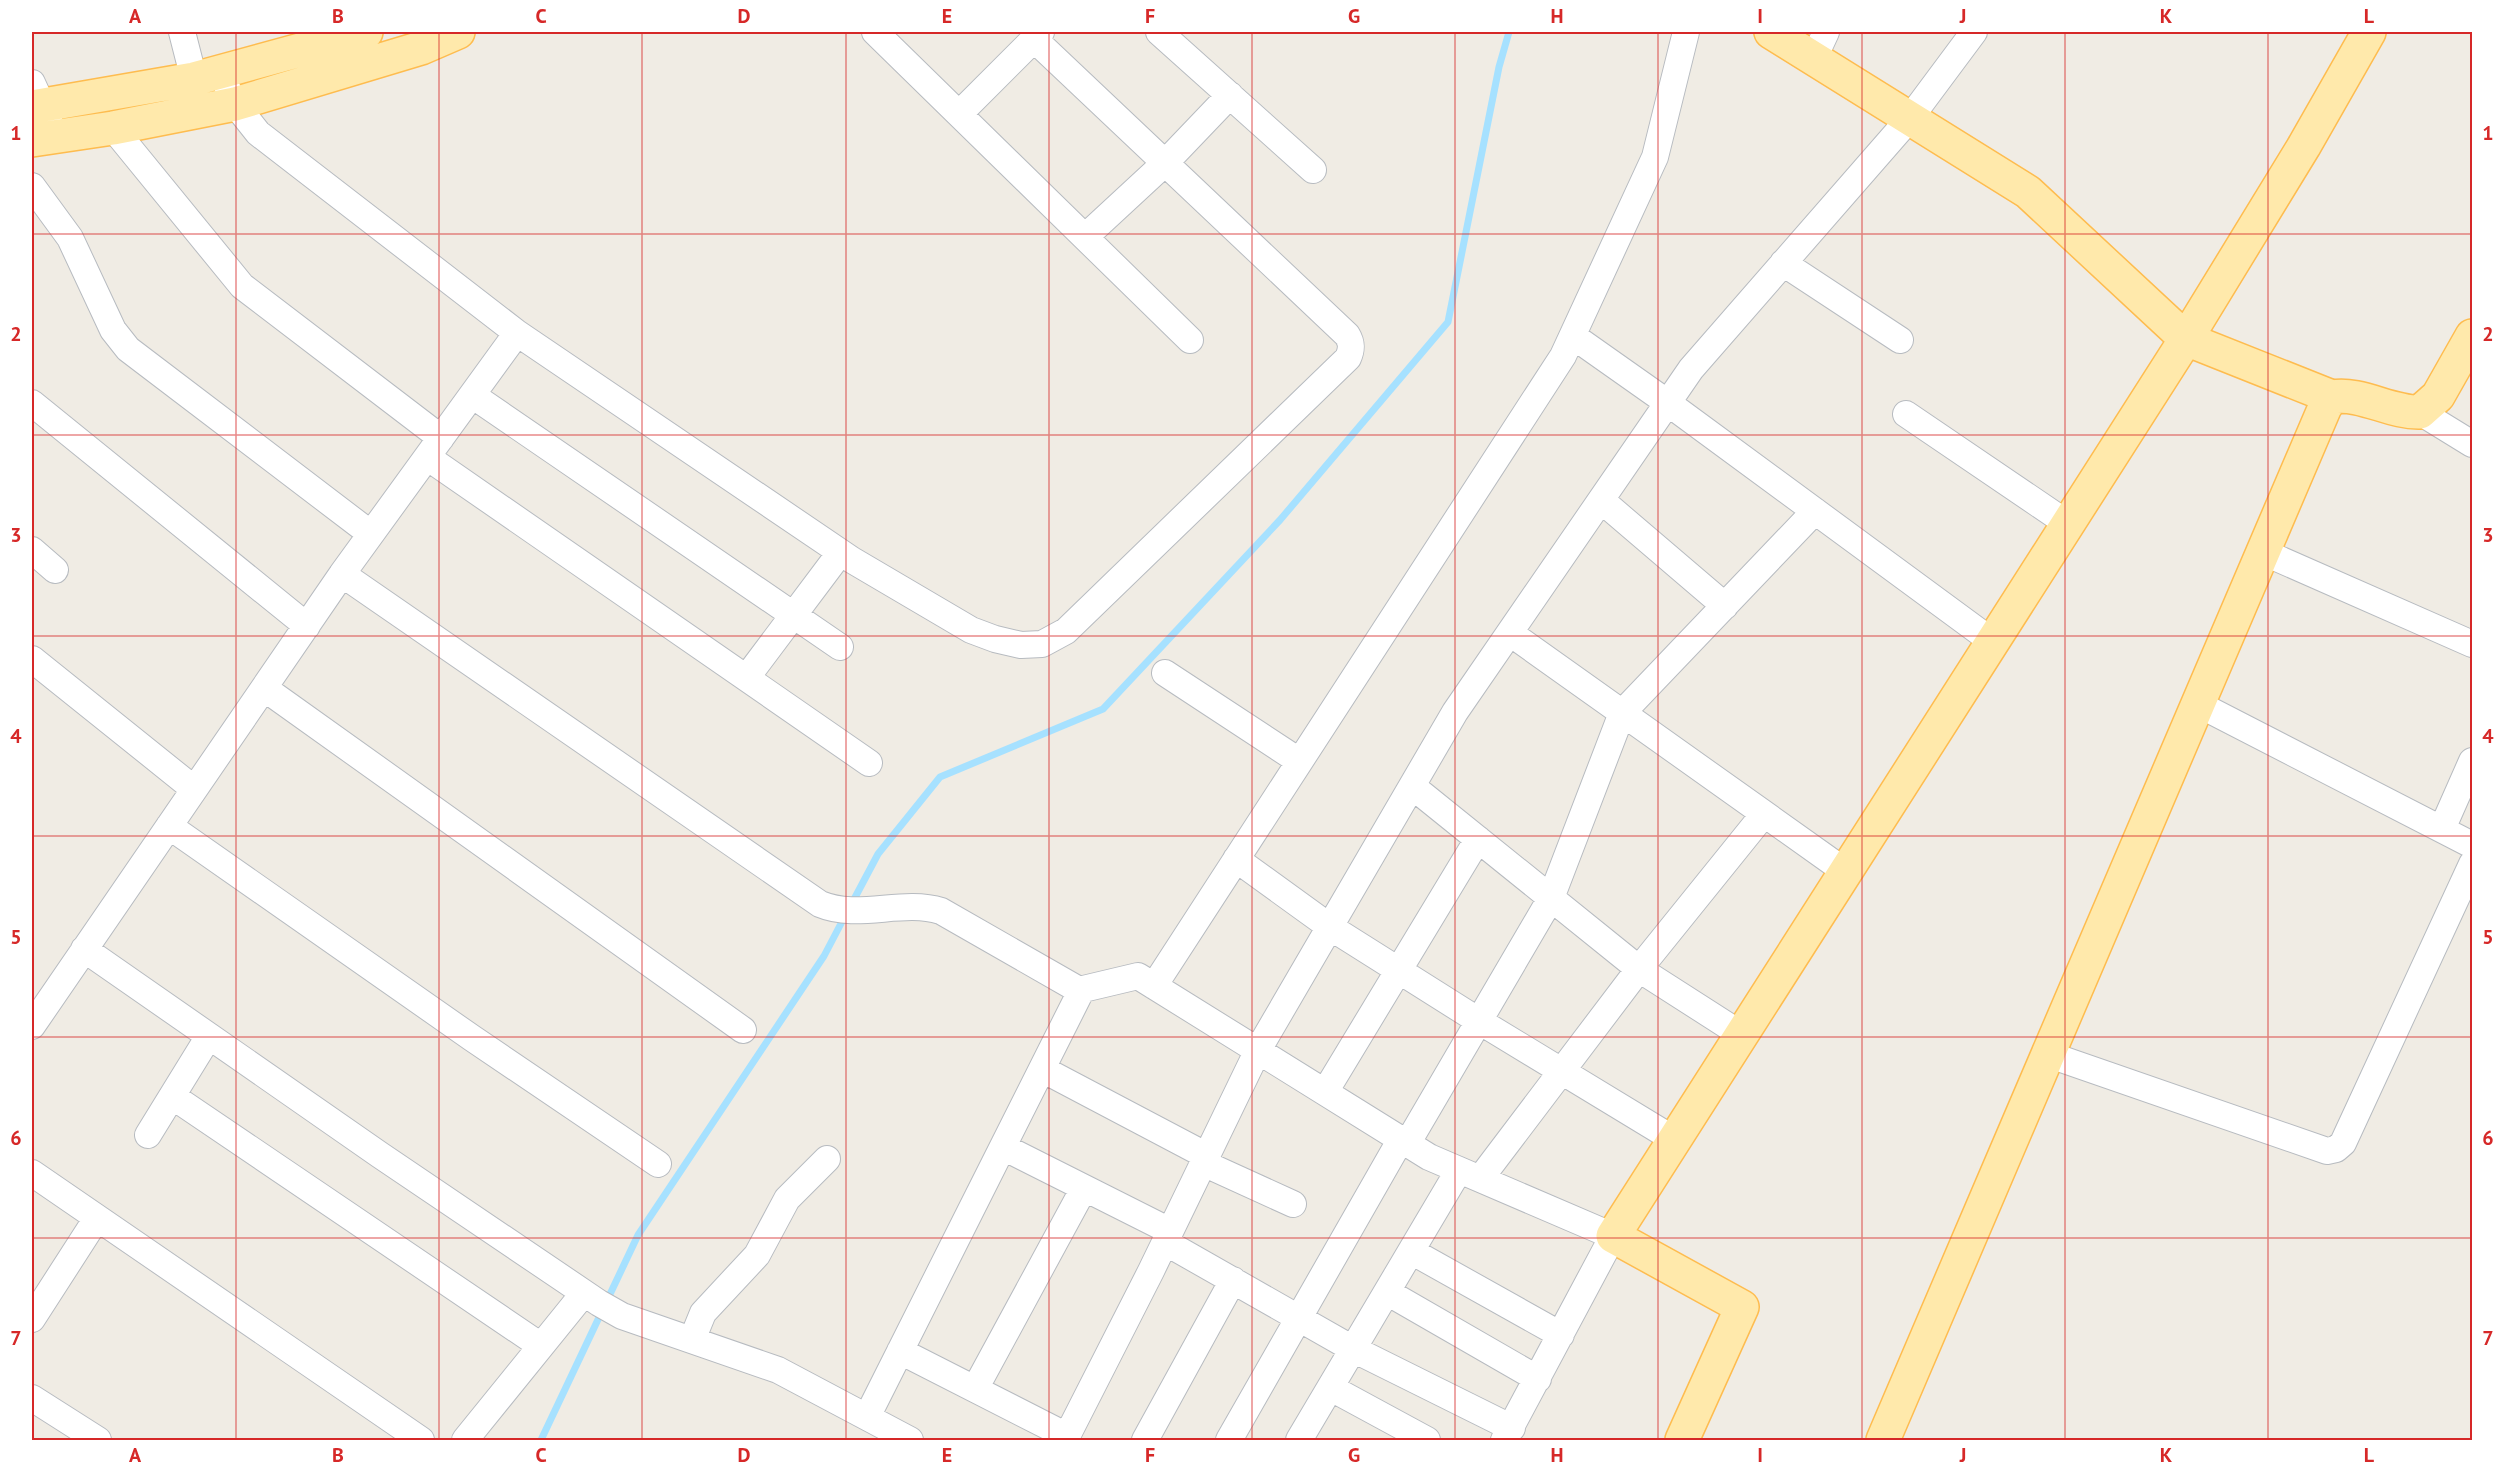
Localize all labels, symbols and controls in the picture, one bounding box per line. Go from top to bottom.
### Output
text: A [129,3,142,29]
text: B [332,3,344,29]
text: C [535,3,547,29]
text: D [738,3,751,29]
text: E [942,3,952,29]
text: F [1145,3,1155,29]
text: G [1348,3,1360,29]
text: H [1550,3,1564,29]
text: I [1757,3,1763,29]
text: J [1959,3,1966,29]
text: K [2160,3,2173,29]
text: L [2364,3,2375,29]
text: 1 [10,120,22,146]
text: 1 [2482,120,2494,146]
text: 2 [10,321,22,347]
text: 2 [2482,321,2494,347]
text: 3 [10,522,22,548]
text: 3 [2482,522,2494,548]
text: 4 [10,723,22,749]
text: 4 [2482,723,2494,749]
text: 5 [10,924,22,950]
text: 5 [2482,924,2494,950]
text: 6 [10,1125,22,1151]
text: 6 [2482,1125,2494,1151]
text: 7 [10,1325,22,1351]
text: 7 [2482,1325,2494,1351]
text: A [129,1442,142,1468]
text: B [332,1442,344,1468]
text: C [535,1442,547,1468]
text: D [738,1442,751,1468]
text: E [942,1442,952,1468]
text: F [1145,1442,1155,1468]
text: G [1348,1442,1360,1468]
text: H [1550,1442,1564,1468]
text: I [1757,1442,1763,1468]
text: J [1959,1442,1966,1468]
text: K [2160,1442,2173,1468]
text: L [2364,1442,2375,1468]

